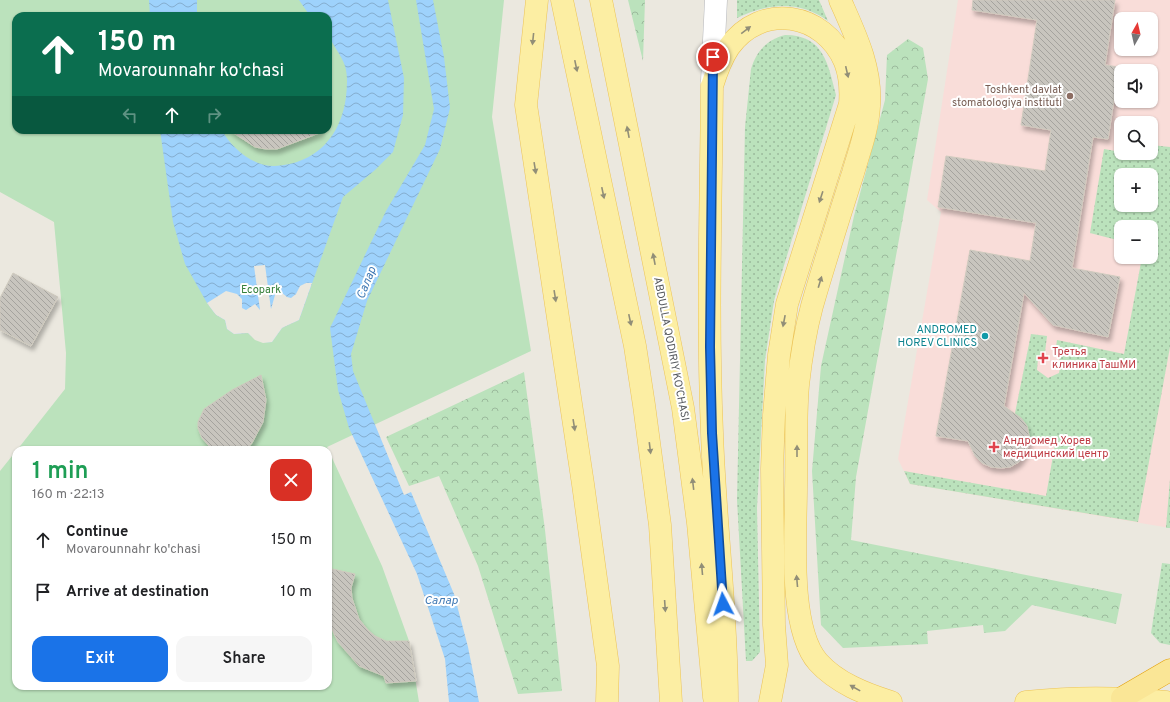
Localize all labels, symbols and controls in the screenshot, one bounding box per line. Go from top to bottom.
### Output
north arrow [1114,12,1158,56]
map controls [1114,12,1158,264]
text: 150 m [98,25,176,61]
one-way arrow [741,26,752,34]
icon: ahead [32,28,84,80]
one-way arrow [530,33,536,45]
pin [696,40,730,74]
icon: arrive [702,46,724,68]
one-way arrow [574,59,580,72]
text: Movarounnahr ko'chasi [98,60,284,83]
button: sound [1114,64,1158,108]
one-way arrow [844,66,850,78]
place label: Toshkent davlat stomatologiya instituti [952,83,1062,110]
marker: Toshkent davlat stomatologiya instituti [1065,91,1075,101]
icon: left [119,104,141,126]
icon: ahead [161,104,183,126]
icon: right [203,104,225,126]
button: search [1114,116,1158,160]
one-way arrow [625,126,631,138]
one-way arrow [532,162,538,174]
button: + [1114,168,1158,212]
one-way arrow [600,187,606,199]
one-way arrow [818,191,824,203]
button: − [1114,220,1158,264]
one-way arrow [651,253,657,266]
water label: Салар [353,264,381,302]
one-way arrow [817,275,823,287]
street label: ABDULLA QODIRIY KO'CHASI [650,276,692,422]
park label: Ecopark [241,283,281,297]
one-way arrow [552,290,558,302]
one-way arrow [627,314,633,326]
one-way arrow [781,315,787,327]
place label: ANDROMED HOREV CLINICS [898,323,977,350]
marker: ANDROMED HOREV CLINICS [980,331,990,341]
place label: Третья клиника ТашМИ [1052,345,1136,372]
marker: Третья клиника ТашМИ [1037,352,1049,364]
one-way arrow [571,419,577,431]
place label: Андромед Хорев медицинский центр [1003,434,1108,461]
marker: Андромед Хорев медицинский центр [988,441,1000,453]
one-way arrow [647,442,653,454]
one-way arrow [794,444,800,457]
text: 1 min [32,457,89,487]
button: close [270,459,312,501]
one-way arrow [690,478,696,490]
text: 160 m · 22:13 [32,487,105,503]
text: Continue [66,523,128,542]
icon: ahead [32,529,54,551]
text: 150 m [271,531,312,550]
text: Movarounnahr ko'chasi [66,542,200,558]
one-way arrow [699,563,706,575]
one-way arrow [794,575,800,587]
icon: arrive [32,581,54,603]
text: Arrive at destination [66,583,209,602]
text: 10 m [281,583,312,602]
position arrow [702,583,744,625]
water label: Салар [424,593,458,609]
one-way arrow [662,600,669,612]
button: Exit [32,636,168,682]
button: Share [176,636,312,682]
one-way arrow [849,685,861,692]

